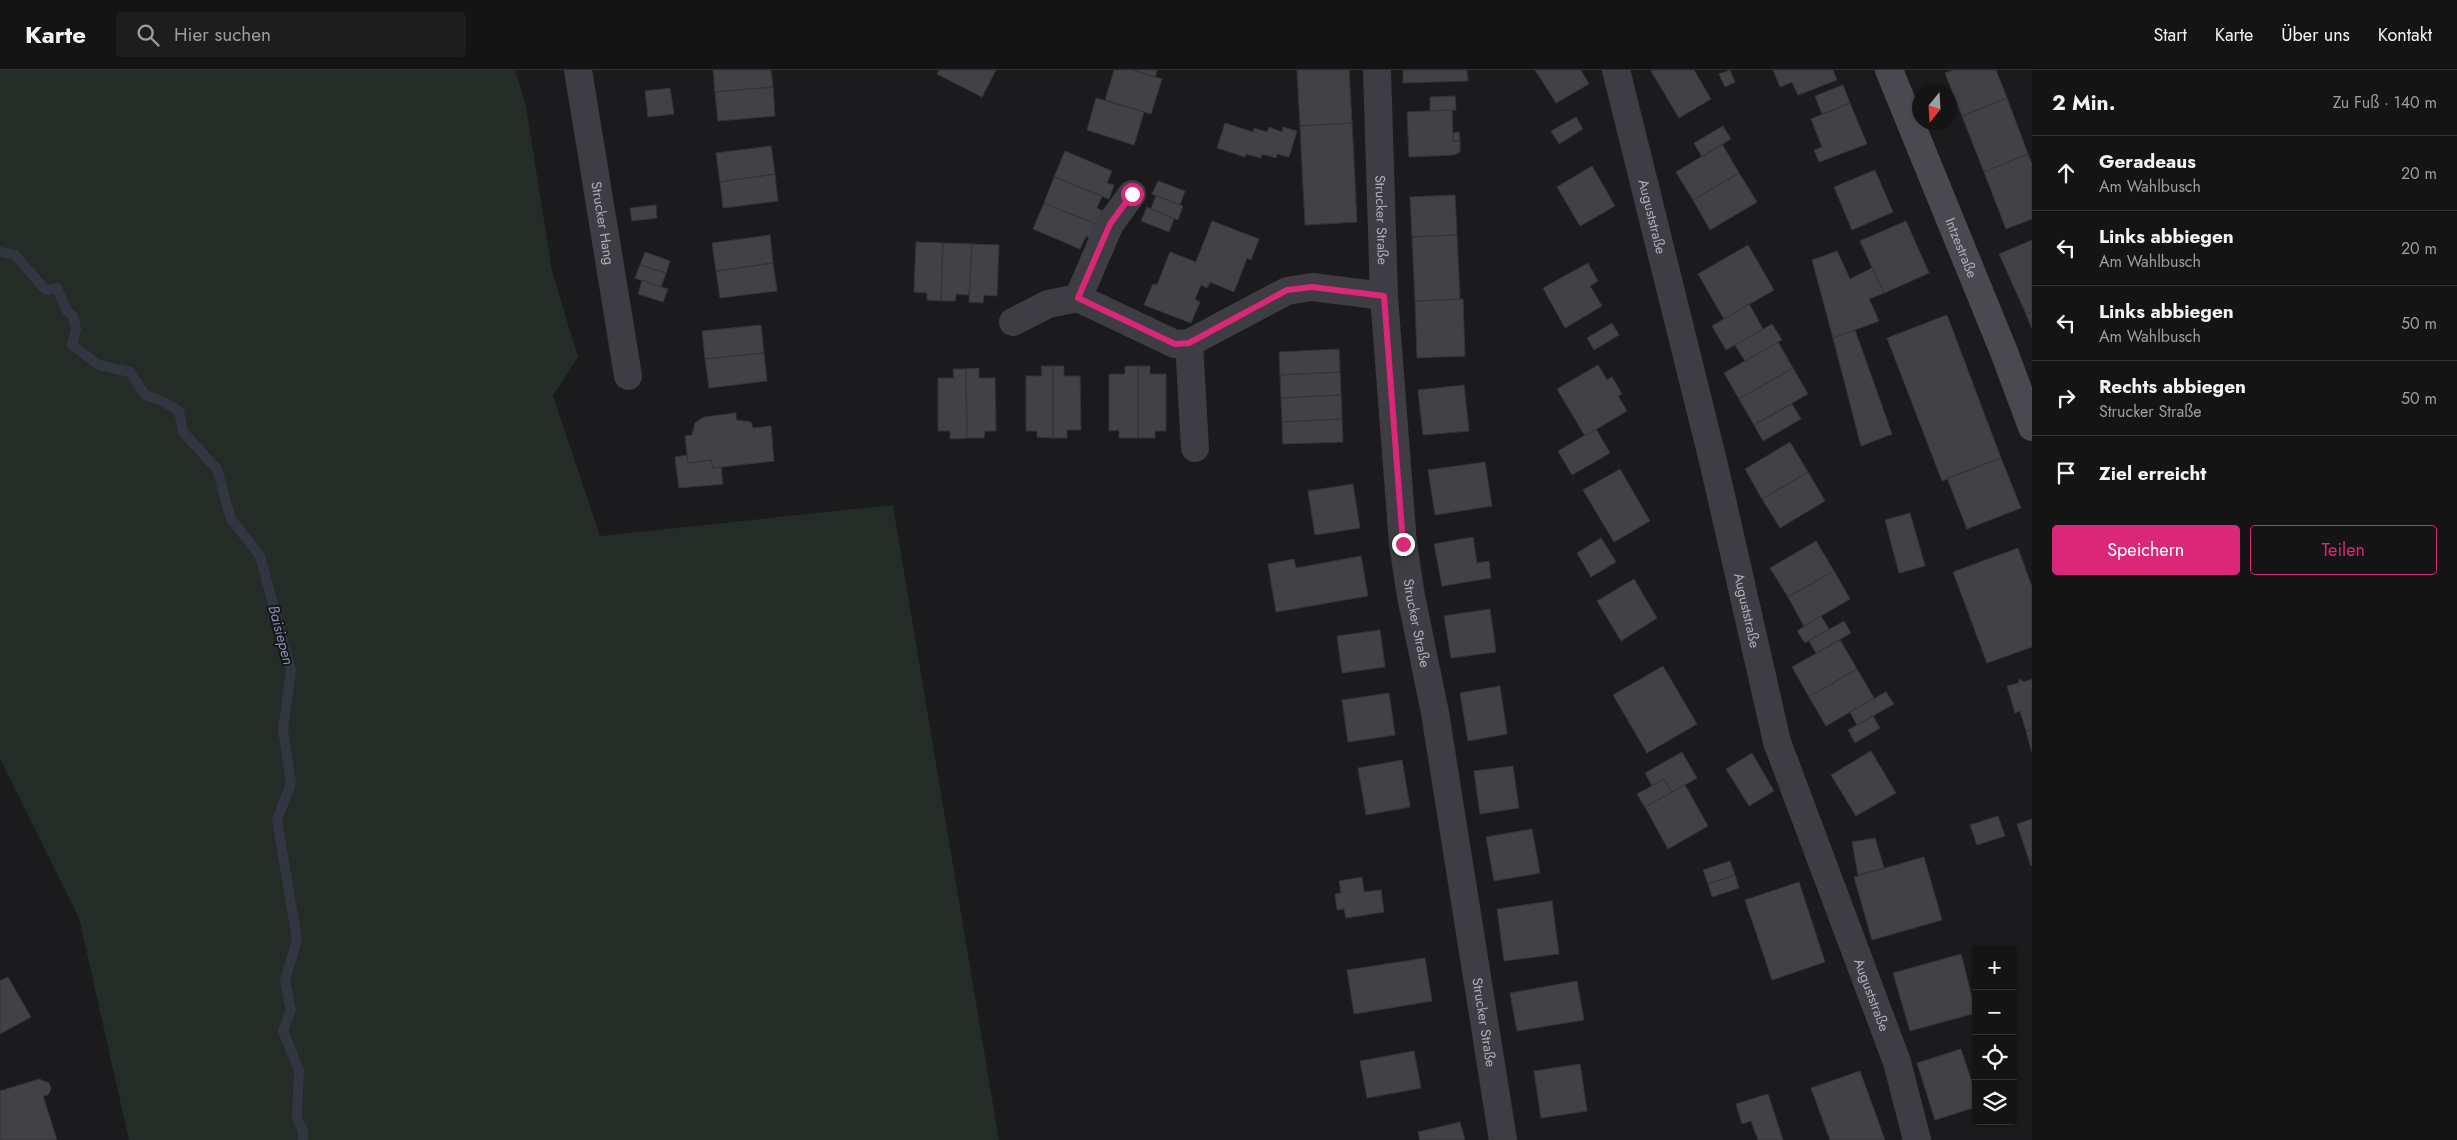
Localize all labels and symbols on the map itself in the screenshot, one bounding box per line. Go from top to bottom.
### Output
north arrow [1912,85,1957,130]
street label: Strucker Straße [1370,175,1393,265]
street label: Auguststraße [1633,177,1671,256]
street label: Strucker Hang [586,180,620,266]
route start [1121,183,1144,206]
street label: Intzestraße [1940,215,1983,281]
route end [1392,533,1415,556]
street label: Auguststraße [1729,571,1765,650]
street label: Strucker Straße [1398,577,1435,669]
water label: Baisiepen [263,603,299,667]
street label: Auguststraße [1849,955,1895,1034]
street label: Strucker Straße [1467,976,1501,1068]

